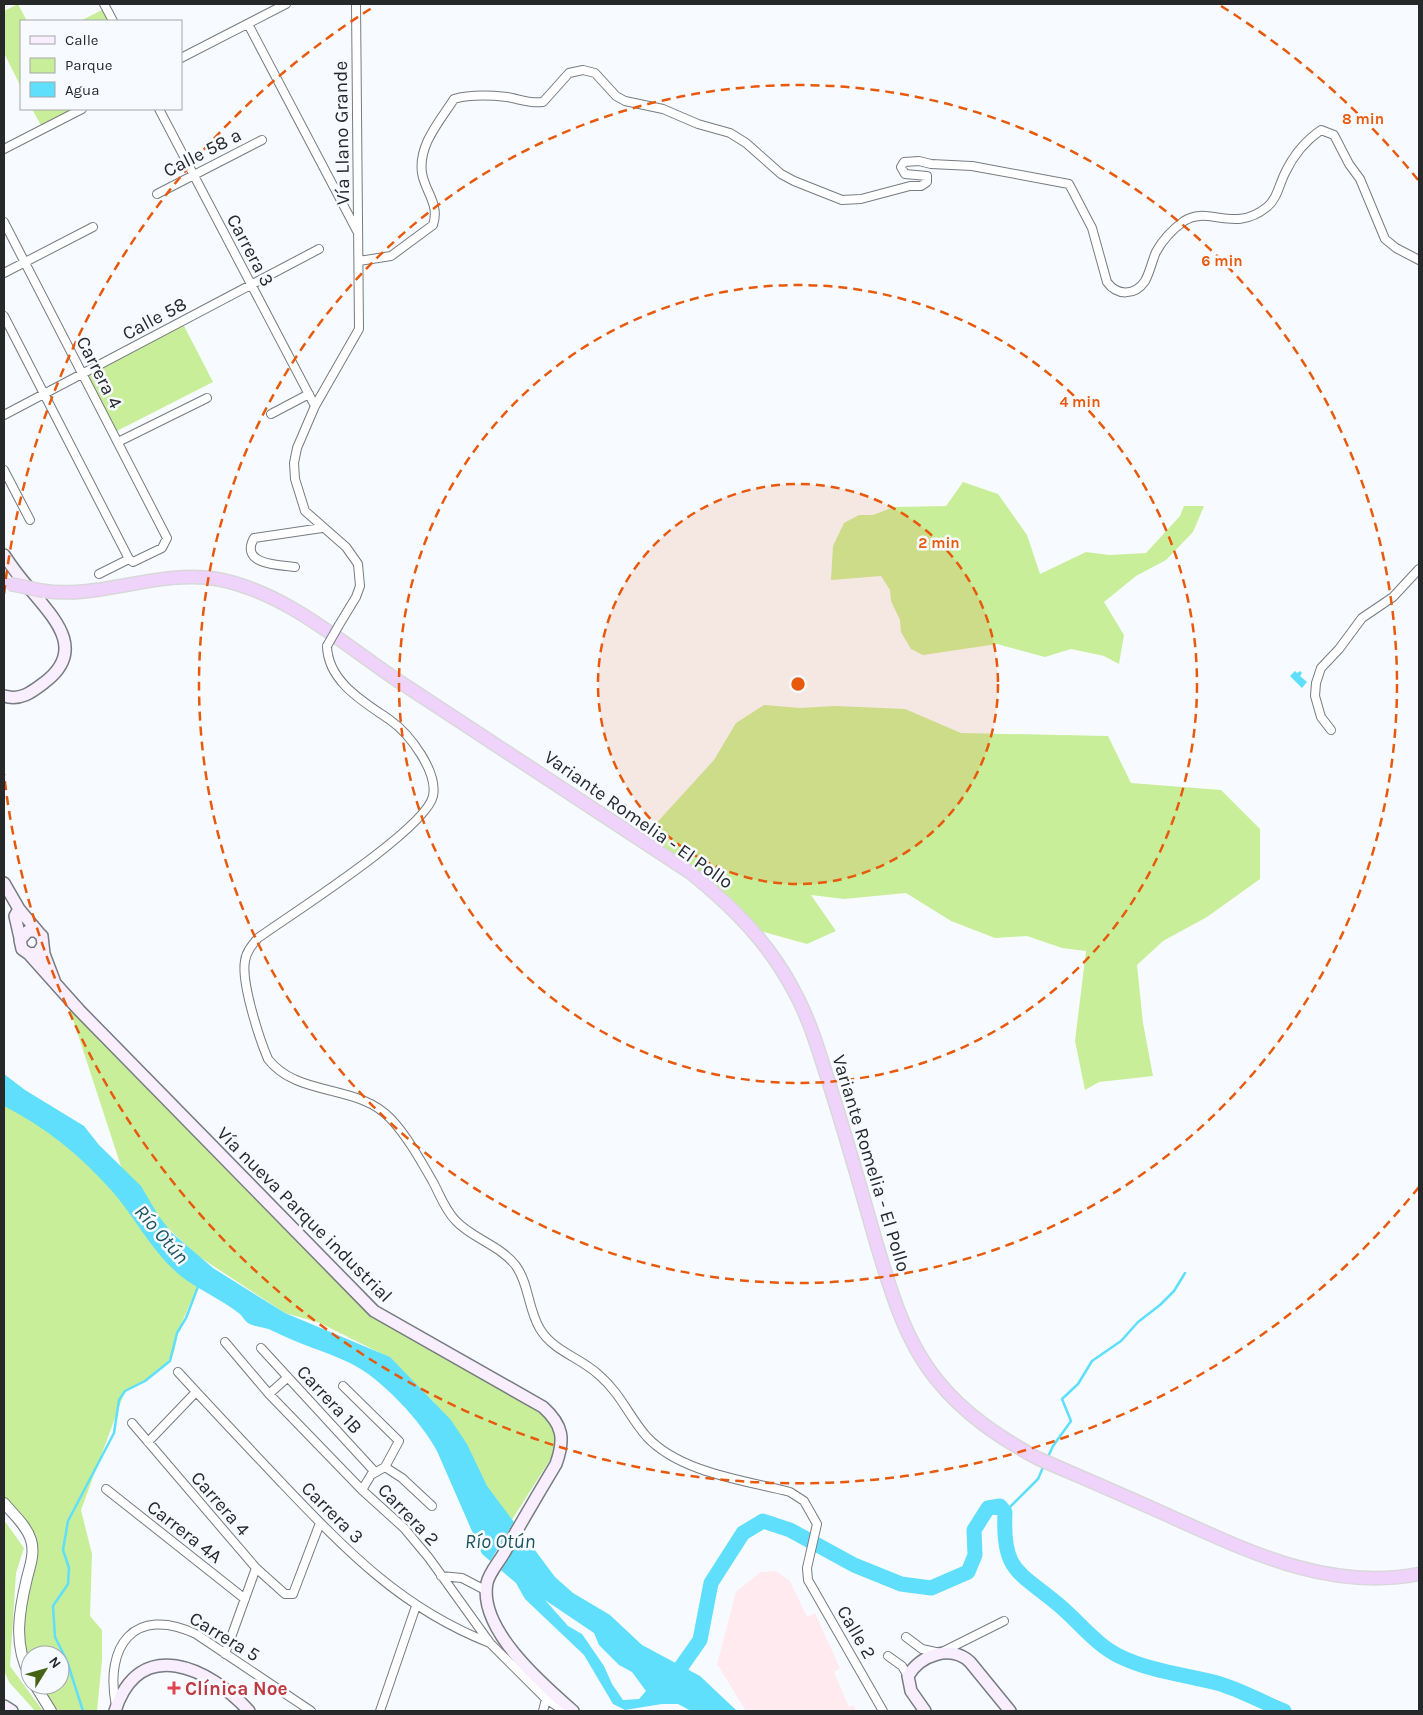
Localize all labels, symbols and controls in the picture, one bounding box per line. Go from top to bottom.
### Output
legend [20,20,182,110]
text: Calle [65,31,99,49]
text: Parque [65,56,113,74]
street label: Vía Llano Grande [330,61,354,205]
text: Agua [65,81,99,99]
text: 8 min [1342,110,1384,128]
street label: Calle 58 a [160,124,245,182]
street label: Carrera 3 [222,211,278,290]
text: 6 min [1201,252,1243,270]
street label: Calle 58 [119,293,190,345]
street label: Carrera 4 [72,333,127,413]
text: 4 min [1059,393,1101,411]
text: 2 min [918,534,960,552]
centre of rings [789,675,807,693]
street label: Variante Romelia - El Pollo [540,746,737,893]
street label: Variante Romelia - El Pollo [828,1052,915,1274]
street label: Vía nueva Parque industrial [212,1123,396,1307]
water label: Río Otún [130,1200,193,1269]
street label: Carrera 1B [292,1361,366,1438]
street label: Carrera 4 [186,1467,254,1541]
street label: Carrera 3 [297,1477,368,1548]
street label: Carrera 2 [373,1479,443,1551]
street label: Carrera 4A [143,1496,226,1568]
water label: Río Otún [465,1530,535,1553]
street label: Calle 2 [832,1602,880,1663]
street label: Carrera 5 [185,1607,264,1666]
north arrow [20,1645,70,1695]
text: N [45,1653,65,1672]
place label: Clínica Noe [185,1678,288,1700]
marker: Clínica Noe [167,1681,181,1695]

